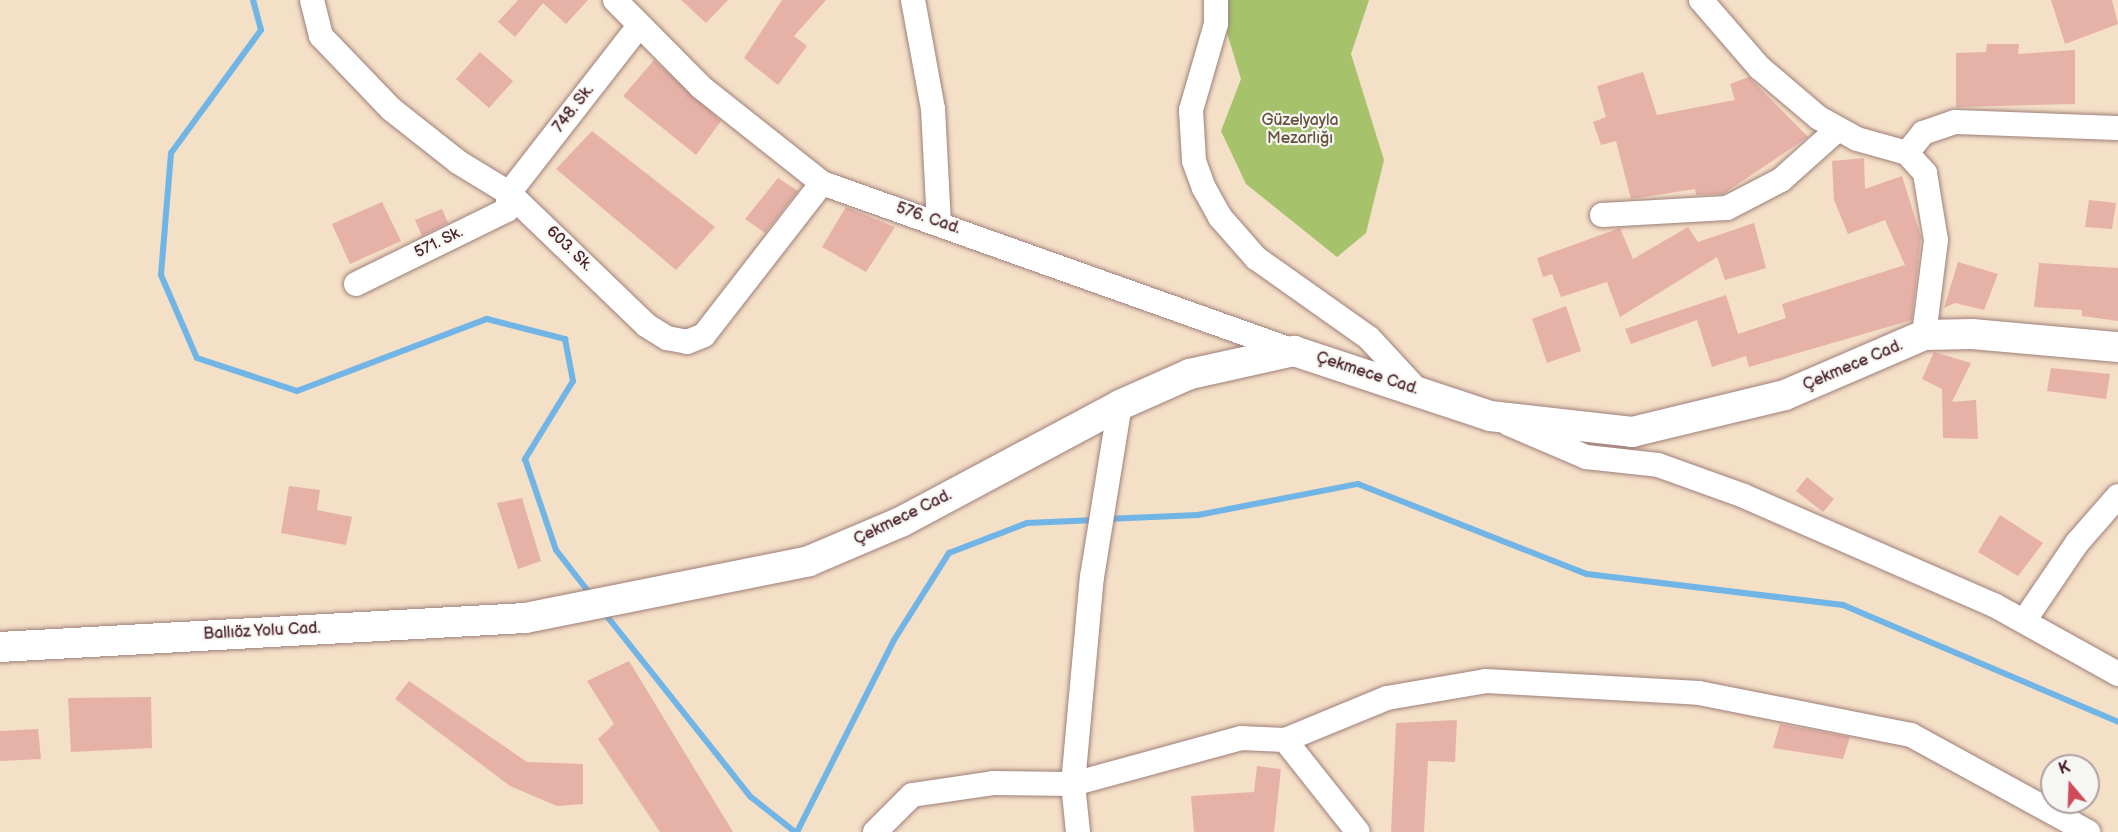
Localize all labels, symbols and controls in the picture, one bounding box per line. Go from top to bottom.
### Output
street label: 748. Sk. [549,81,599,137]
park label: Güzelyayla Mezarlığı [1261,111,1339,149]
street label: 576. Cad. [893,199,963,239]
street label: 603. Sk. [542,222,596,276]
street label: 571. Sk. [412,223,466,263]
street label: Çekmece Cad. [1800,336,1906,396]
street label: Çekmece Cad. [1313,348,1421,400]
street label: Çekmece Cad. [851,486,955,550]
street label: Ballıöz Yolu Cad. [202,619,322,645]
north arrow [2040,754,2100,814]
text: K [2056,758,2073,779]

